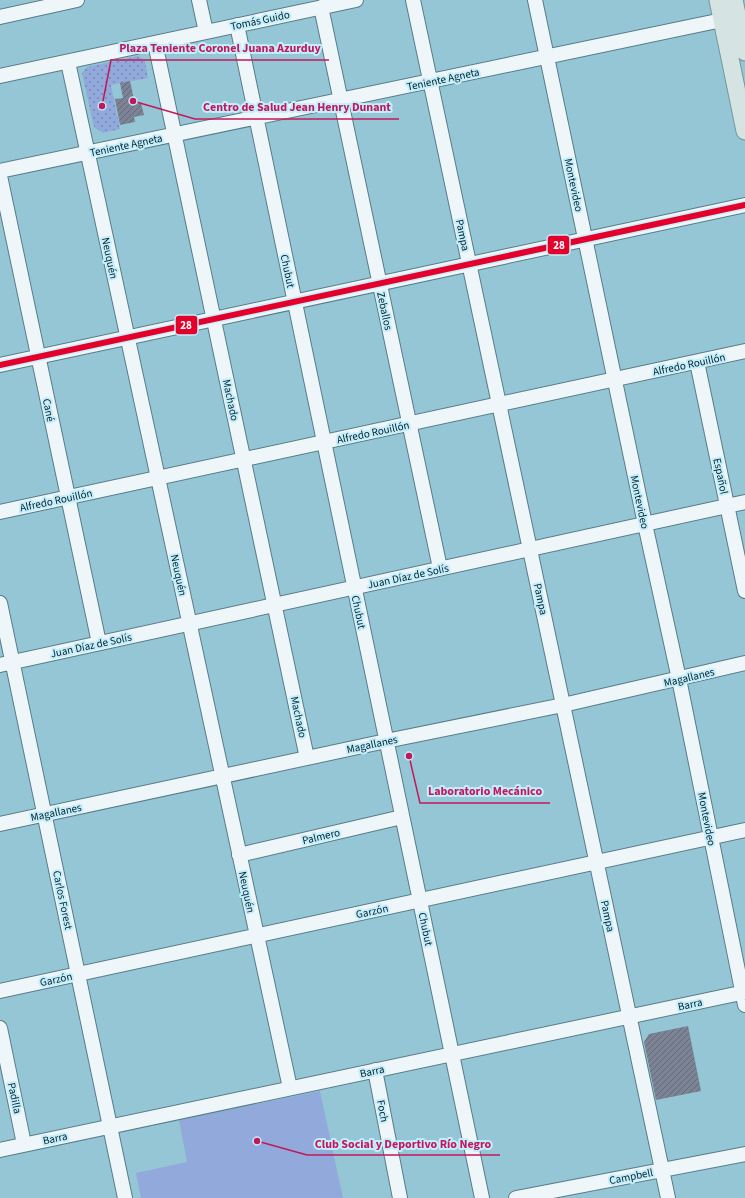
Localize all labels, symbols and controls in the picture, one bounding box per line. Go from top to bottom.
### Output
street label: Tomás Guido [229,7,291,34]
callout: Plaza Teniente Coronel Juana Azurduy [111,36,329,60]
text: Plaza Teniente Coronel Juana Azurduy [119,40,322,57]
street label: Teniente Agneta [405,64,481,95]
callout: Centro de Salud Jean Henry Dunant [195,95,399,119]
text: Centro de Salud Jean Henry Dunant [203,99,391,116]
street label: Teniente Agneta [88,130,164,161]
street label: Montevideo [561,157,587,213]
street label: Pampa [452,218,473,252]
line badge: 28 [547,235,570,255]
street label: Neuquén [98,236,121,280]
text: 28 [553,238,565,253]
street label: Chubut [277,253,298,290]
street label: Zeballos [373,291,396,332]
line badge: 28 [175,315,198,335]
text: 28 [180,318,192,333]
street label: Alfredo Rouillón [651,349,727,379]
street label: Machado [219,378,242,422]
street label: Cané [39,397,58,424]
street label: Alfredo Rouillón [335,417,411,447]
street label: Español [709,457,732,496]
street label: Montevideo [627,474,653,530]
street label: Alfredo Rouillón [18,485,94,515]
street label: Neuquén [167,553,190,597]
street label: Juan Díaz de Solís [366,560,450,592]
street label: Pampa [530,582,551,616]
street label: Chubut [348,594,369,631]
street label: Juan Díaz de Solís [49,629,133,661]
street label: Magallanes [662,664,716,691]
street label: Machado [287,695,310,739]
street label: Magallanes [345,732,399,757]
callout: Laboratorio Mecánico [420,779,550,803]
text: Laboratorio Mecánico [428,783,542,800]
street label: Montevideo [694,791,719,847]
street label: Magallanes [29,800,83,825]
street label: Palmero [301,825,342,848]
street label: Carlos Forest [49,869,76,931]
street label: Neuquén [235,870,258,914]
street label: Pampa [597,899,618,933]
street label: Garzón [355,901,390,922]
street label: Chubut [415,911,436,948]
street label: Garzón [39,969,74,990]
street label: Barra [676,995,704,1014]
street label: Barra [358,1062,386,1081]
street label: Padilla [4,1081,25,1115]
street label: Foch [373,1099,392,1123]
street label: Barra [41,1129,69,1148]
callout: Club Social y Deportivo Río Negro [307,1131,500,1155]
text: Club Social y Deportivo Río Negro [315,1136,492,1153]
street label: Campbell [608,1165,654,1188]

